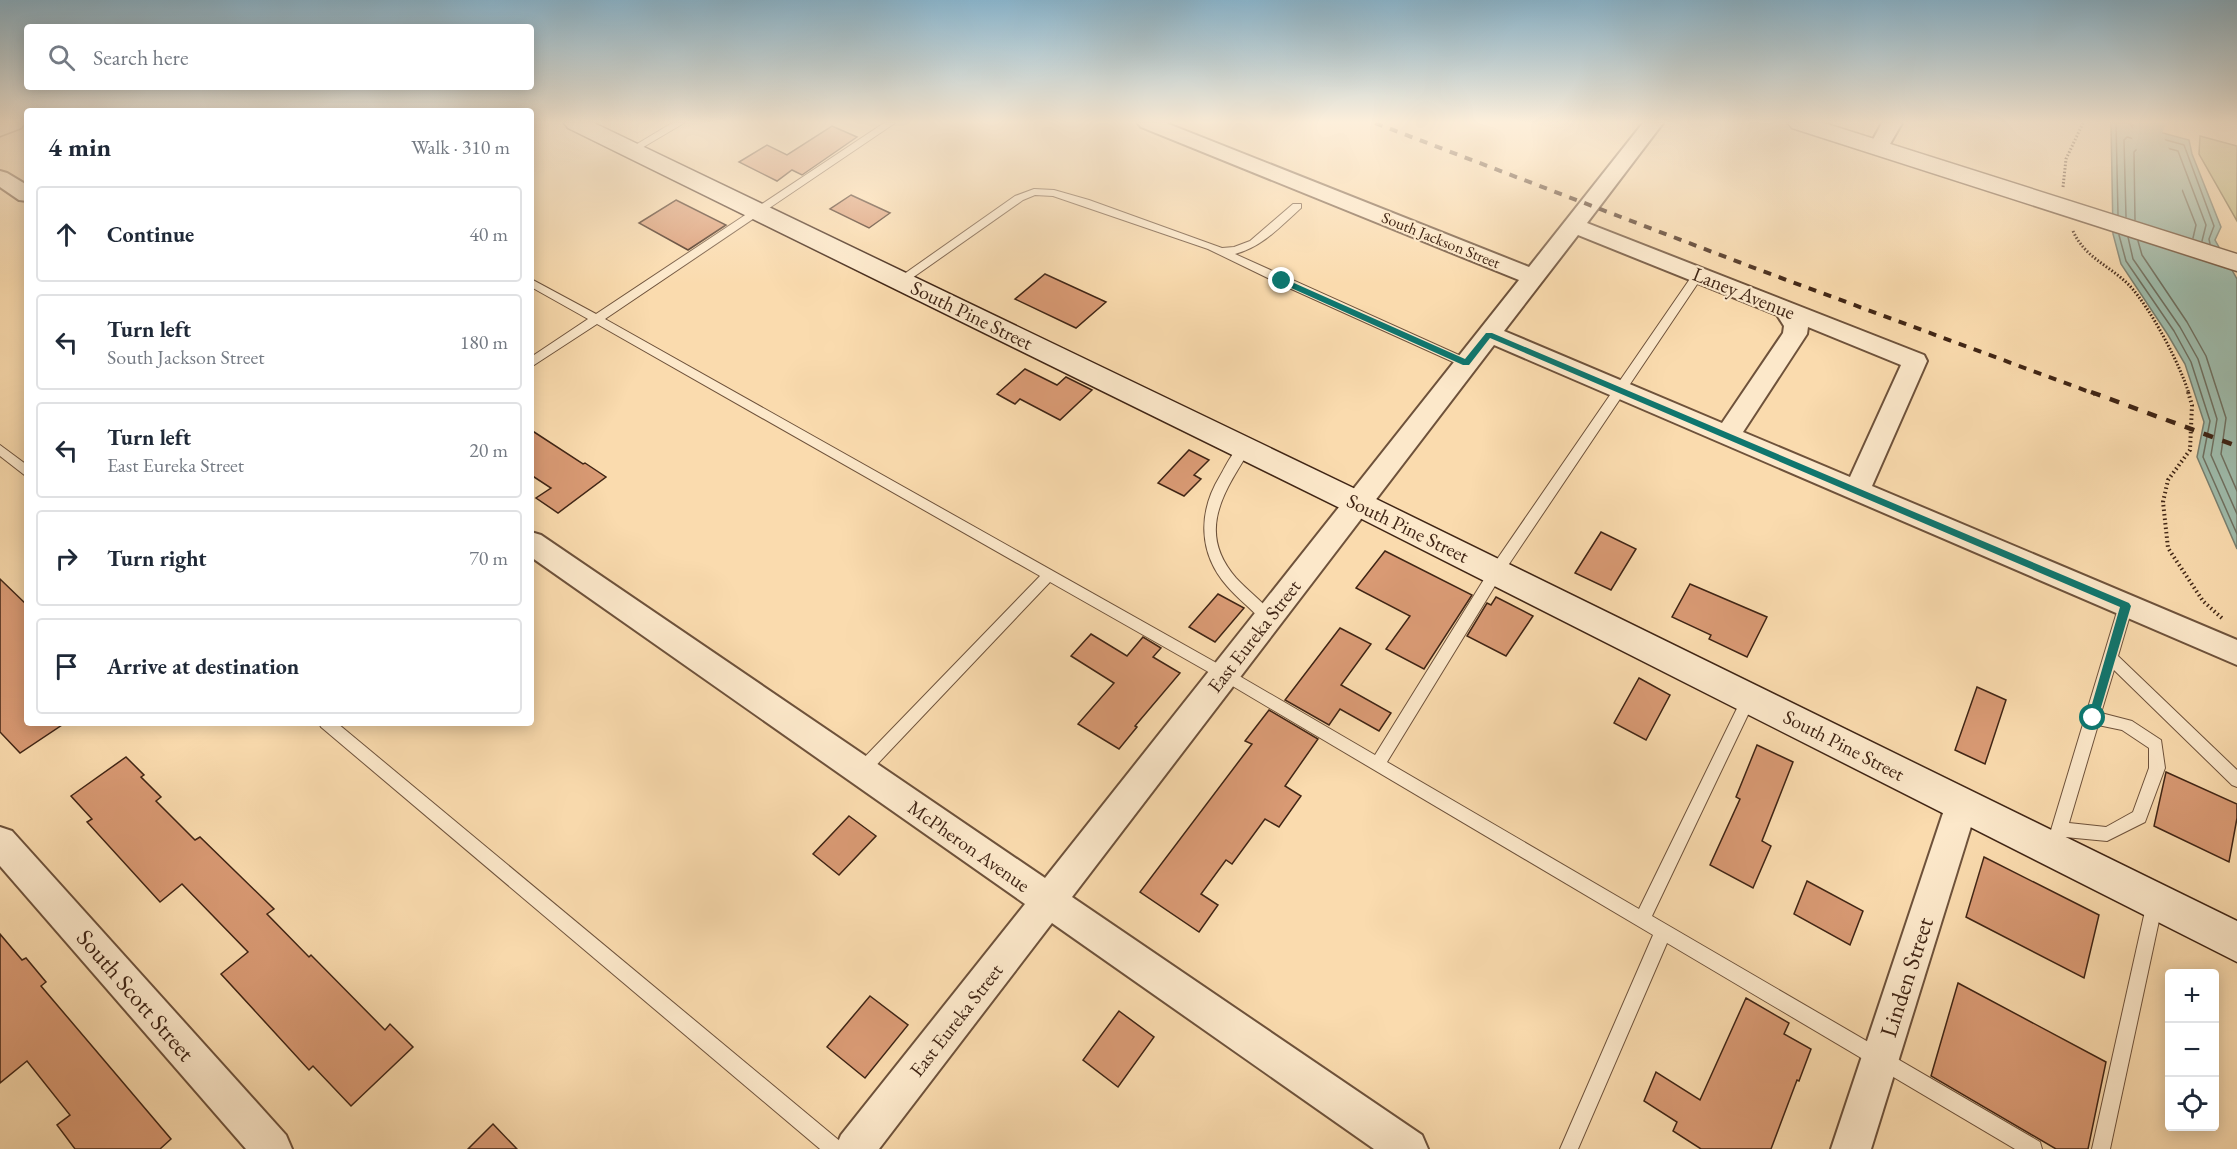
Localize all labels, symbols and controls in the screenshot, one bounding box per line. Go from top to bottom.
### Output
search box [24,24,534,90]
icon: search [45,41,78,74]
text: Search here [93,43,188,72]
text: 4 min [48,130,111,164]
text: Walk · 310 m [411,134,510,160]
street label: South Jackson Street [1379,207,1503,273]
icon: ahead [50,218,83,251]
text: Continue [107,220,194,249]
text: 40 m [469,221,508,247]
street label: Laney Avenue [1689,261,1799,325]
route end [1268,267,1294,293]
street label: South Pine Street [907,274,1038,356]
text: Turn left [107,315,191,344]
icon: left [50,326,83,359]
text: 180 m [460,329,508,355]
text: South Jackson Street [107,344,264,370]
text: Turn left [107,423,191,452]
icon: left [50,434,83,467]
text: 20 m [469,437,508,463]
text: East Eureka Street [107,452,244,478]
street label: South Pine Street [1343,487,1474,569]
icon: right [50,542,83,575]
text: Turn right [107,544,206,573]
text: 70 m [469,545,508,571]
street label: East Eureka Street [1202,573,1307,698]
icon: arrive [50,650,83,683]
text: Arrive at destination [107,652,299,681]
street label: South Pine Street [1779,703,1910,787]
route start [2079,704,2105,730]
street label: McPheron Avenue [903,794,1035,898]
street label: Linden Street [1872,913,1940,1041]
street label: South Scott Street [70,922,202,1068]
street label: East Eureka Street [904,957,1009,1082]
map controls [2165,969,2219,1131]
button: + [2165,969,2219,1023]
button: − [2165,1023,2219,1077]
button: locate [2165,1077,2219,1131]

